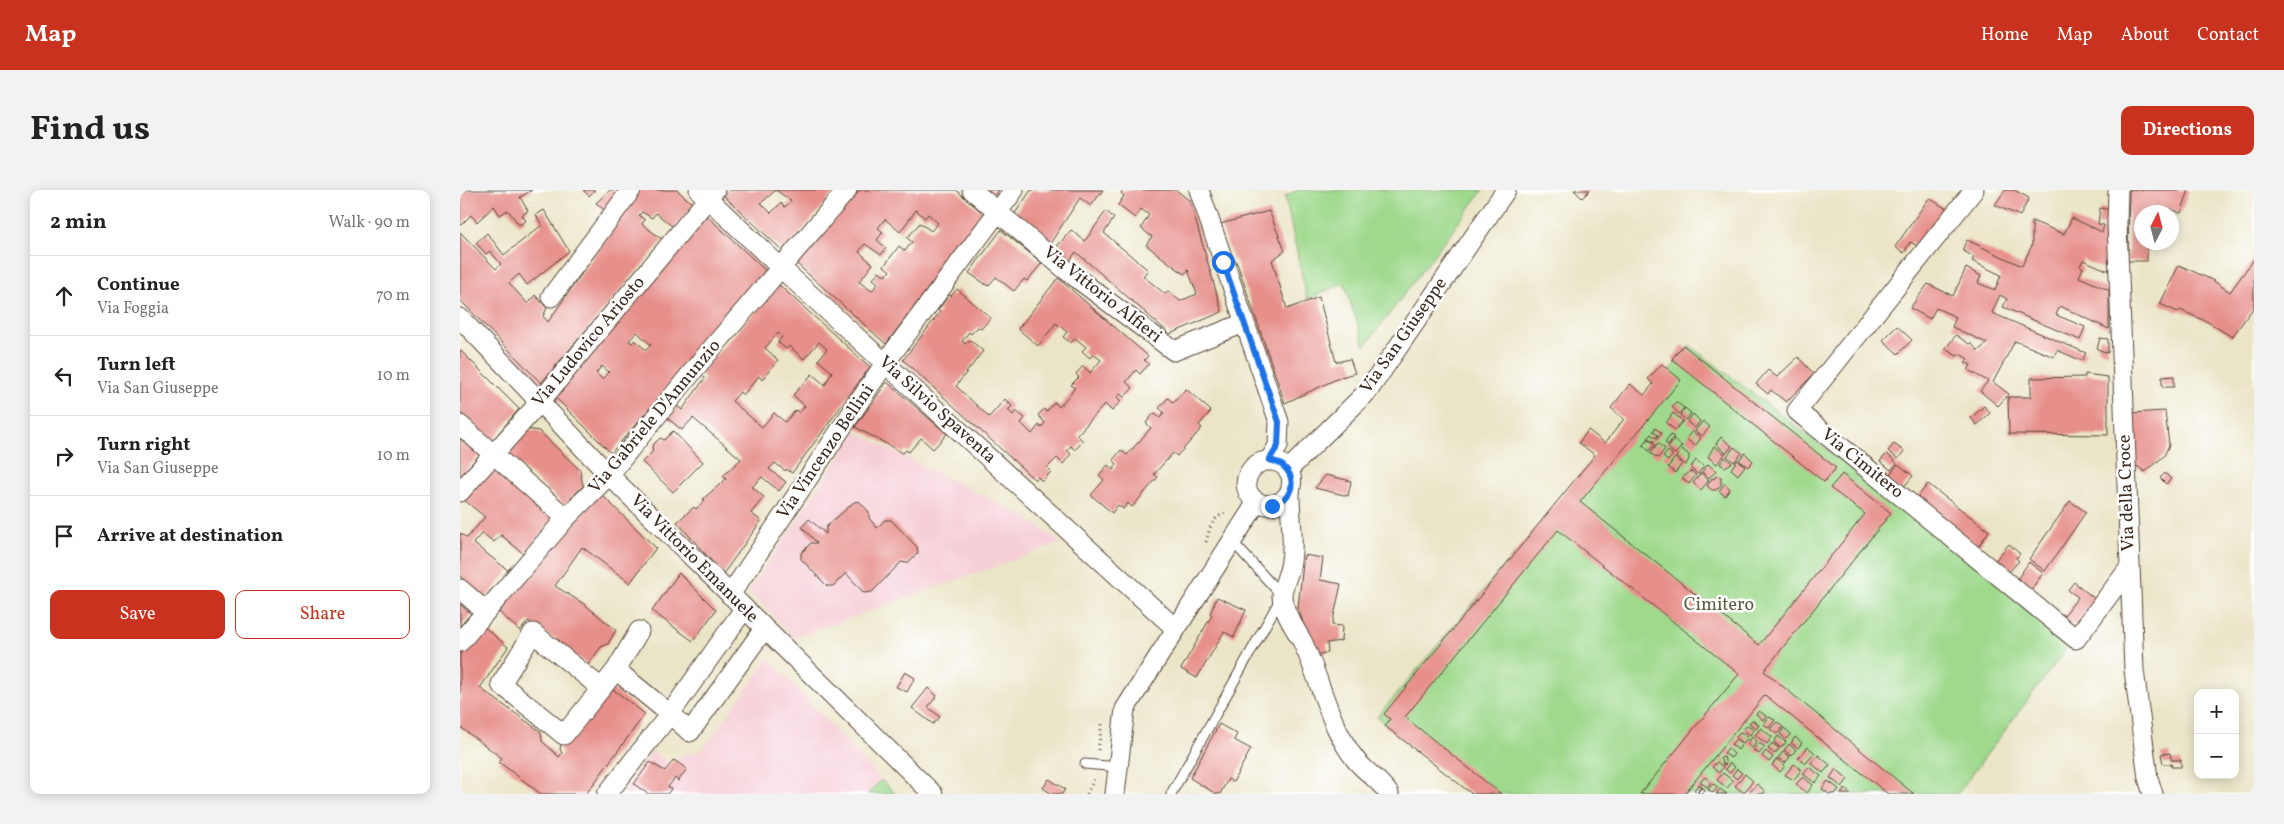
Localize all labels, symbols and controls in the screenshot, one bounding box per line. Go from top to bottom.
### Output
text: Map [25,18,76,52]
text: Home [1981,23,2029,48]
text: Map [2057,23,2093,48]
text: About [2121,23,2169,48]
text: Contact [2197,23,2259,48]
text: Find us [30,106,150,154]
button: Directions [2121,106,2254,155]
north arrow [2134,205,2179,250]
text: 2 min [50,208,107,237]
text: Walk · 90 m [328,212,410,234]
street label: Via Vittorio Alfieri [1037,241,1167,349]
route start [1212,251,1235,274]
street label: Via Ludovico Ariosto [527,271,651,413]
text: Continue [97,272,180,298]
street label: Via San Giuseppe [1355,273,1453,399]
icon: ahead [50,282,78,310]
text: 70 m [376,285,410,307]
text: Via Foggia [97,298,169,320]
street label: Via Gabriele D'Annunzio [583,335,727,499]
street label: Via Silvio Spaventa [873,350,1001,470]
text: Turn left [97,352,176,378]
icon: left [50,362,78,390]
text: 10 m [377,365,410,387]
text: Via San Giuseppe [97,378,219,400]
street label: Via Vincenzo Bellini [771,379,881,525]
street label: Via Cimitero [1815,423,1909,505]
text: Turn right [97,432,190,458]
street label: Via della Croce [2112,434,2142,552]
icon: right [50,442,78,470]
text: 10 m [377,445,410,467]
text: Via San Giuseppe [97,458,219,480]
street label: Via Vittorio Emanuele [624,489,764,629]
route end [1261,495,1284,518]
icon: arrive [50,522,78,550]
text: Arrive at destination [97,523,283,549]
button: Save [50,590,225,639]
button: Share [235,590,410,639]
park label: Cimitero [1684,593,1754,618]
map controls [2194,689,2239,779]
button: + [2194,689,2239,734]
button: − [2194,734,2239,779]

